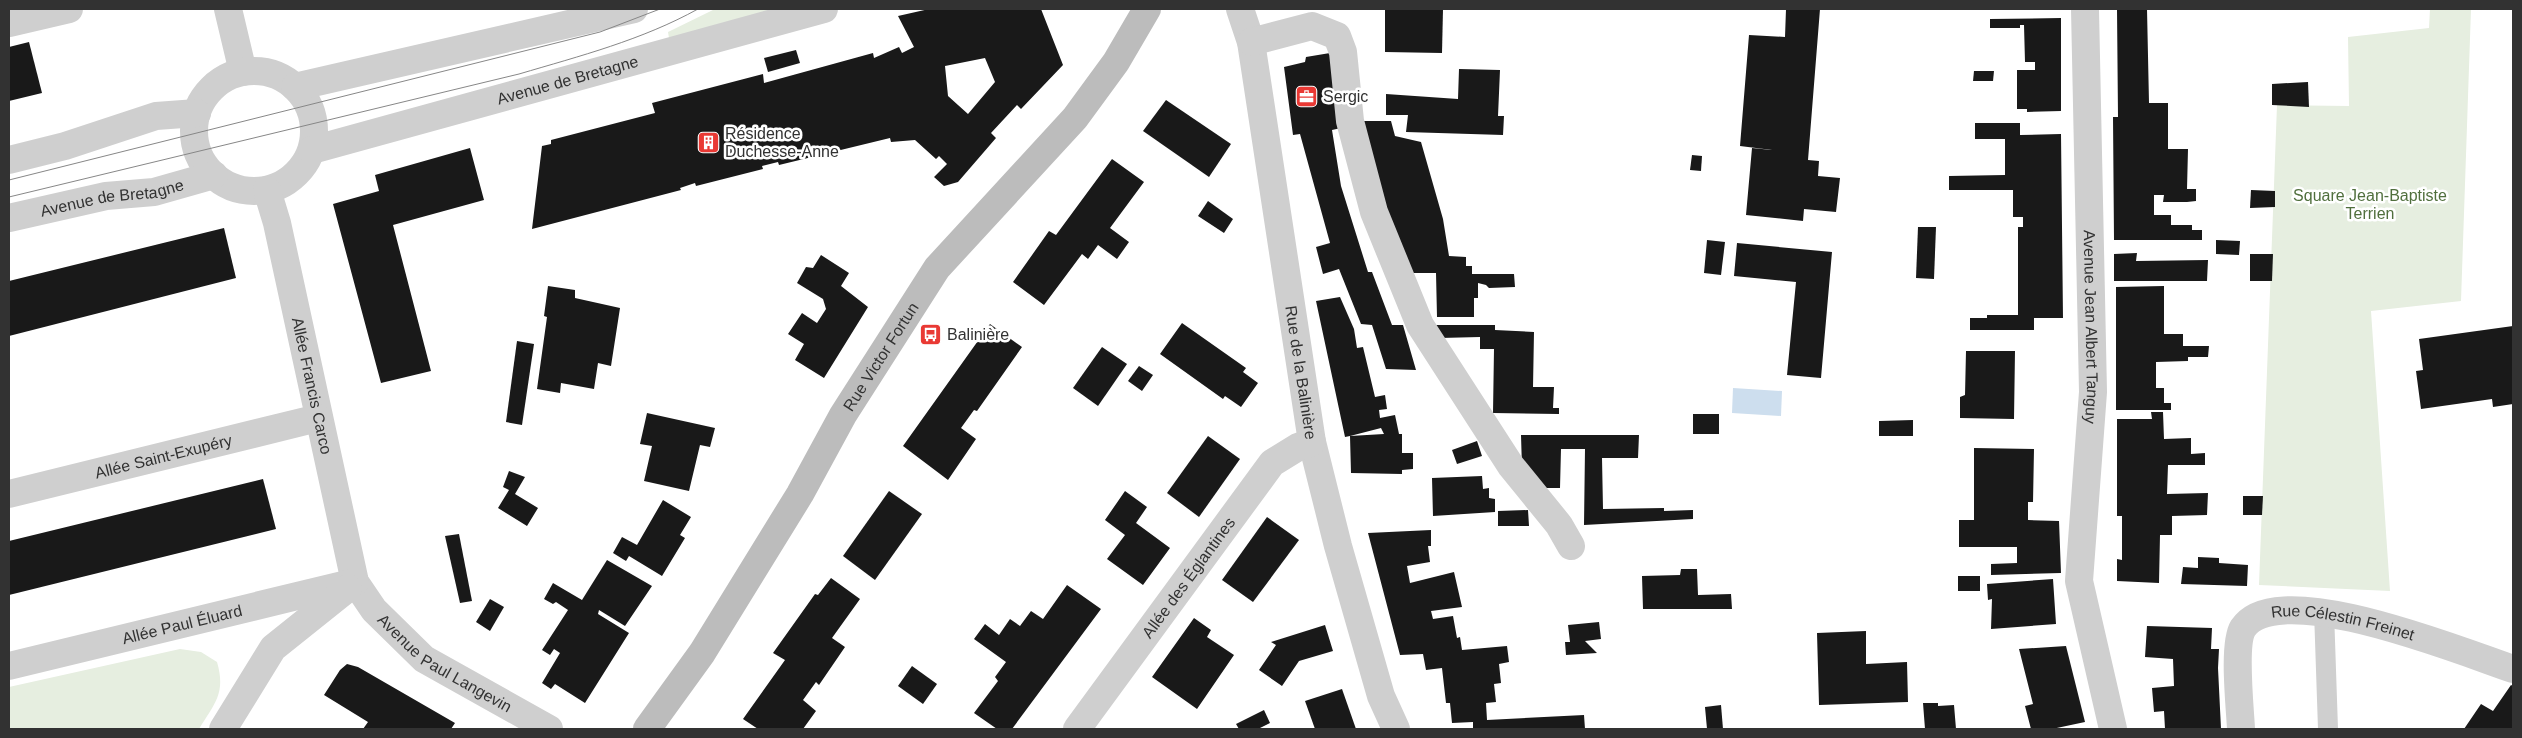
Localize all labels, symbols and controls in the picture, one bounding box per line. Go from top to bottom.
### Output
street label: Avenue de Bretagne [495,53,640,108]
office icon: Sergic [1295,84,1319,108]
place label: Sergic [1323,88,1368,105]
place label: Résidence Duchesse-Anne [725,125,839,160]
building icon: Résidence Duchesse-Anne [697,130,721,154]
street label: Avenue de Bretagne [39,176,186,220]
park label: Square Jean-Baptiste Terrien [2293,187,2447,222]
street label: Avenue Jean Albert Tanguy [2081,230,2101,425]
street label: Rue Victor Fortun [840,299,922,414]
street label: Rue de la Balinière [1282,304,1320,441]
street label: Allée Francis Carco [289,316,335,456]
bus stop icon: Balinière [919,322,943,346]
place label: Balinière [947,326,1009,343]
street label: Allée Saint-Exupéry [93,431,234,482]
street label: Allée des Églantines [1139,514,1238,641]
street label: Allée Paul Éluard [120,602,244,647]
street label: Rue Célestin Freinet [2270,602,2417,644]
street label: Avenue Paul Langevin [374,611,515,715]

